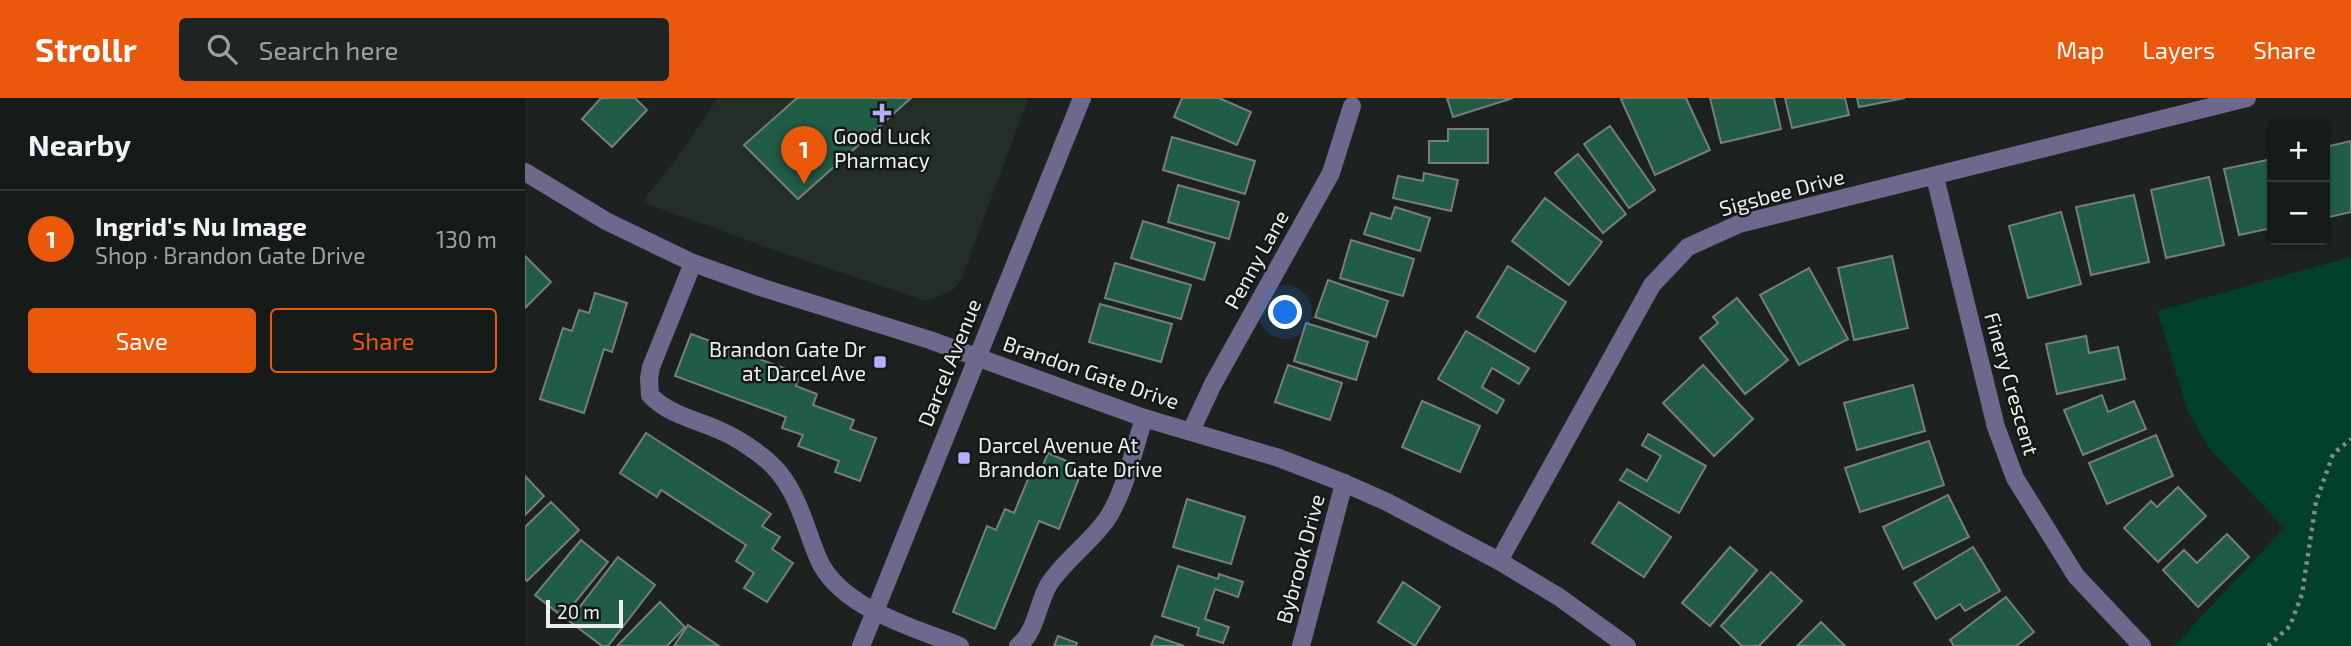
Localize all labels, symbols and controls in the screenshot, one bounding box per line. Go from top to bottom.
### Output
search box [179,18,669,81]
text: Strollr [35,29,137,69]
icon: search [203,30,241,68]
text: Search here [259,34,398,65]
text: Map [2056,35,2104,64]
text: Layers [2142,35,2215,64]
text: Share [2253,35,2316,64]
marker: Good Luck Pharmacy [874,105,890,121]
map controls [2267,119,2330,245]
button: + [2267,119,2330,182]
place label: Good Luck Pharmacy [833,123,931,172]
text: Nearby [28,126,131,162]
pin: 1 [781,126,827,184]
street label: Sigsbee Drive [1716,163,1847,220]
button: − [2267,182,2330,245]
street label: Penny Lane [1218,206,1293,313]
text: Ingrid's Nu Image [95,210,307,241]
text: 1 [46,225,56,253]
text: 130 m [436,225,497,253]
text: Shop · Brandon Gate Drive [95,241,365,269]
street label: Darcel Avenue [912,295,986,430]
your location [1268,295,1302,329]
button: Save [28,308,256,373]
button: Share [270,308,497,373]
street label: Finery Crescent [1980,309,2045,458]
street label: Brandon Gate Drive [1000,330,1183,413]
place label: Brandon Gate Dr at Darcel Ave [709,336,867,385]
marker: Brandon Gate Dr at Darcel Ave [872,354,888,370]
place label: Darcel Avenue At Brandon Gate Drive [978,432,1163,481]
marker: Darcel Avenue At Brandon Gate Drive [956,450,972,466]
street label: Bybrook Drive [1270,491,1329,626]
scale bar [546,597,623,629]
text: 20 m [557,600,600,623]

